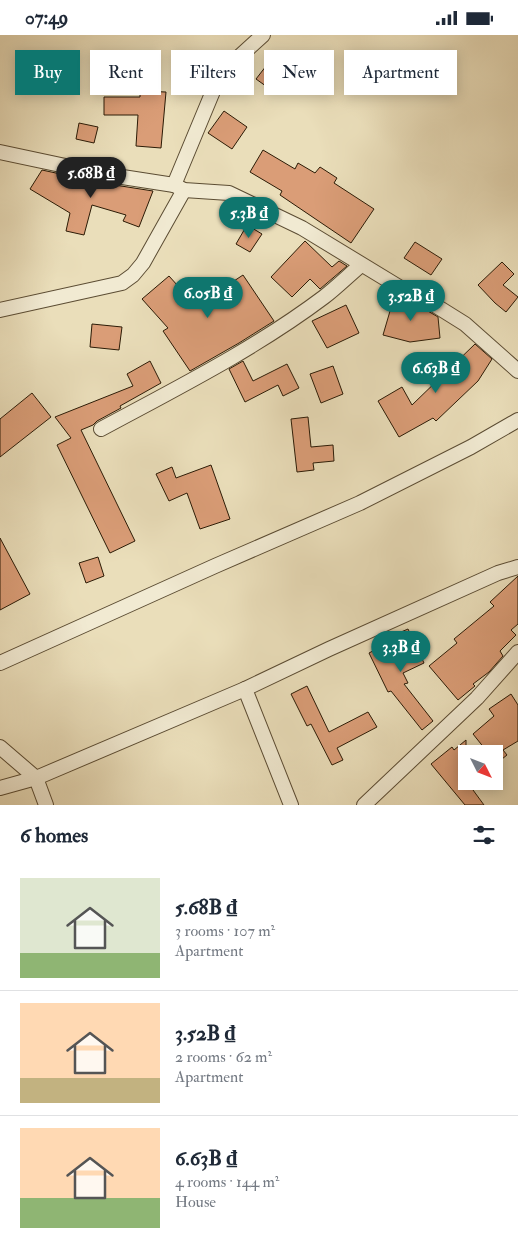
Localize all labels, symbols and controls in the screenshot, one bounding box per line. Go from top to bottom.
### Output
text: 07:49 [25,6,68,30]
chip: Buy [15,50,80,95]
chip: Rent [90,50,161,95]
chip: Filters [171,50,254,95]
chip: New [264,50,334,95]
chip: Apartment [344,50,457,95]
pin: 5.68B ₫ [45,156,137,199]
text: 5.68B ₫ [67,163,115,183]
pin: 5.3B ₫ [208,197,290,239]
text: 5.3B ₫ [230,203,268,223]
pin: 6.05B ₫ [162,277,254,319]
pin: 3.52B ₫ [365,279,457,322]
text: 6.05B ₫ [184,283,232,303]
text: 3.52B ₫ [388,286,434,306]
pin: 6.63B ₫ [390,351,482,394]
text: 6.63B ₫ [412,358,460,378]
pin: 3.3B ₫ [360,631,442,673]
text: 3.3B ₫ [382,637,420,657]
north arrow [458,745,502,790]
map controls [458,745,503,790]
icon: filters [470,821,498,849]
text: 6 homes [20,822,88,849]
text: 5.68B ₫ [175,894,237,921]
icon: home [60,898,120,958]
text: 3 rooms · 107 m² [175,921,275,941]
text: Apartment [175,941,243,961]
text: 3.52B ₫ [175,1020,236,1047]
icon: home [60,1023,120,1083]
text: 2 rooms · 62 m² [175,1047,272,1067]
text: Apartment [175,1067,243,1087]
text: 6.63B ₫ [175,1145,237,1172]
icon: home [60,1148,120,1208]
text: 4 rooms · 144 m² [175,1172,279,1192]
text: House [175,1192,216,1212]

